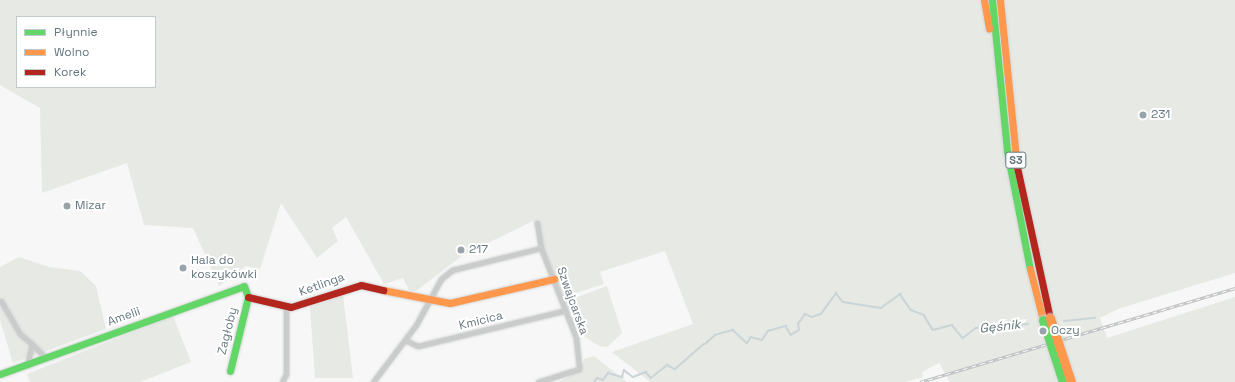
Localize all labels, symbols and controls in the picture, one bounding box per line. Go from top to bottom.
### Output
legend [16,16,156,88]
text: Płynnie [54,24,98,40]
text: Wolno [54,44,89,60]
text: Korek [54,64,86,80]
place label: 231 [1151,108,1170,122]
marker: 231 [1138,110,1148,120]
road number: S3 [1005,151,1027,169]
place label: Mizar [75,199,106,213]
marker: Mizar [62,201,72,211]
place label: 217 [469,243,488,257]
marker: 217 [456,245,466,255]
place label: Hala do koszykówki [191,254,257,282]
marker: Hala do koszykówki [178,263,188,273]
street label: Szwajcarska [553,265,591,337]
street label: Ketlinga [297,270,347,300]
street label: Amelii [106,304,142,330]
street label: Zagłoby [215,306,241,356]
street label: Kmicica [458,309,504,333]
water label: Gęśnik [979,317,1021,337]
place label: Oczy [1051,324,1080,338]
marker: Oczy [1038,326,1048,336]

